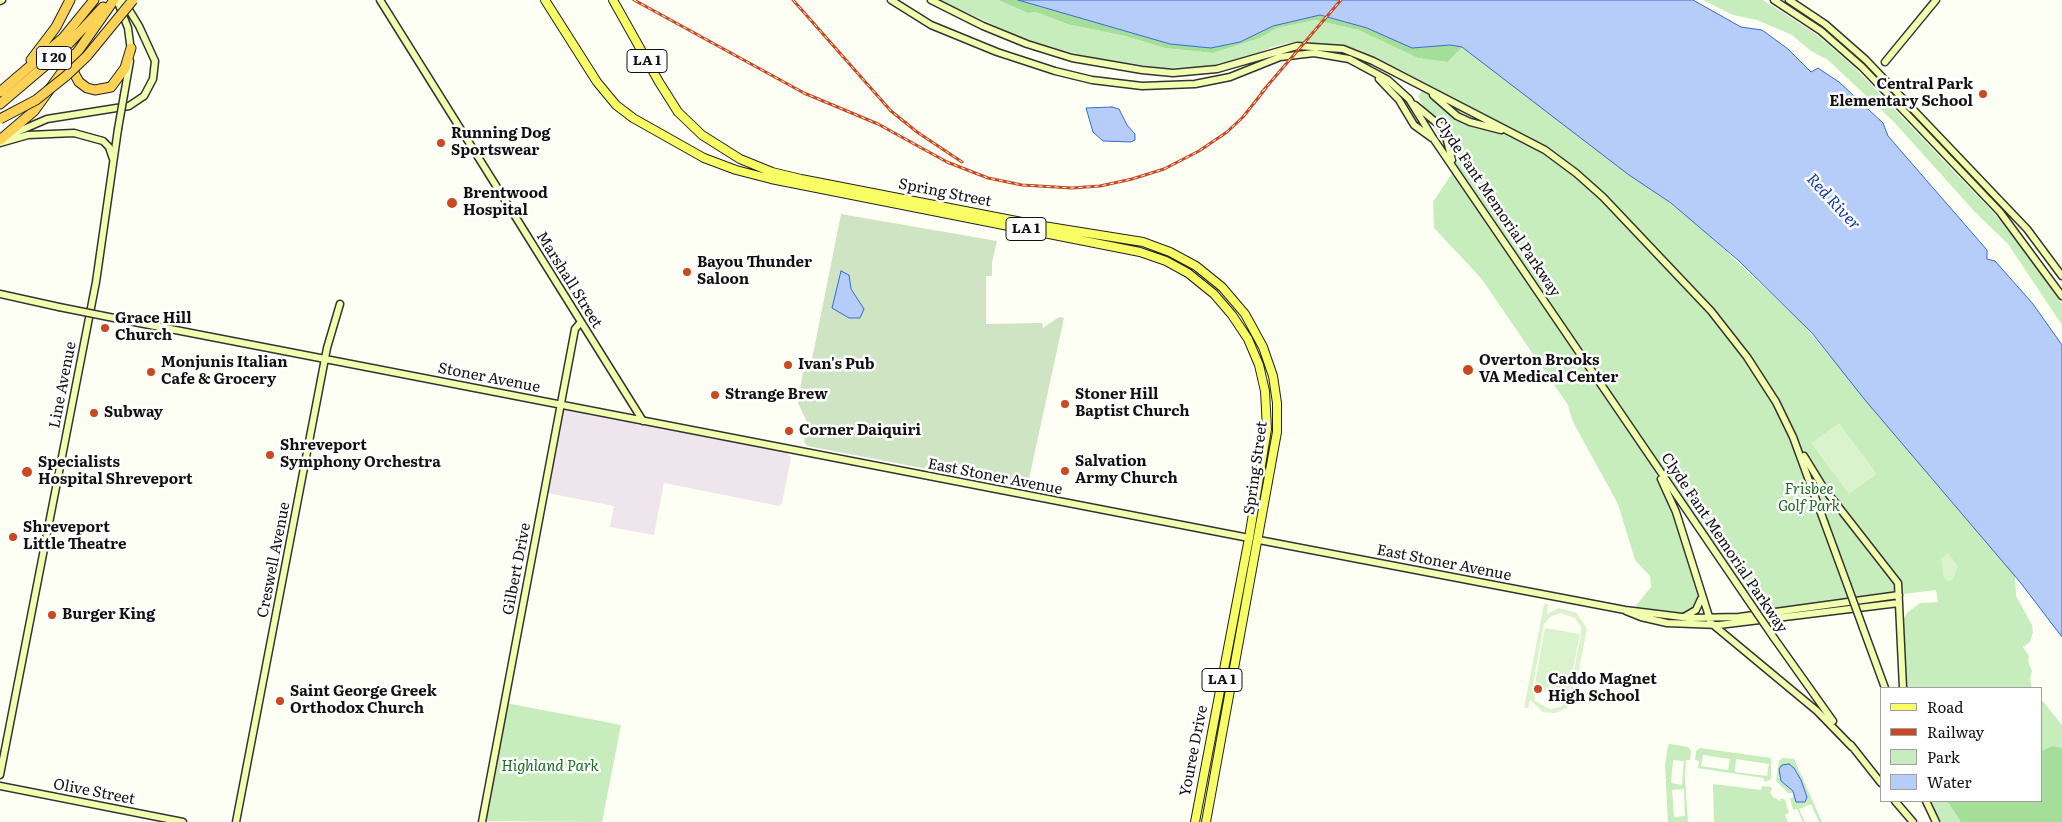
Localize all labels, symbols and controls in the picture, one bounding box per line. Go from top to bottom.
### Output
road number: I 20 [36,46,72,70]
road number: LA 1 [627,49,667,72]
place label: Central Park Elementary School [1829,76,1973,111]
marker: Central Park Elementary School [1977,88,1989,100]
street label: Clyde Fant Memorial Parkway [1430,114,1564,300]
place label: Running Dog Sportswear [451,125,551,160]
marker: Running Dog Sportswear [435,137,447,149]
water label: Red River [1802,170,1864,234]
street label: Spring Street [897,175,993,211]
place label: Brentwood Hospital [463,185,548,220]
marker: Brentwood Hospital [445,196,459,210]
road number: LA 1 [1006,218,1046,240]
street label: Marshall Street [532,228,606,332]
place label: Bayou Thunder Saloon [697,254,812,289]
marker: Bayou Thunder Saloon [681,266,693,278]
place label: Grace Hill Church [115,310,192,345]
marker: Grace Hill Church [99,322,111,334]
street label: Line Avenue [46,340,80,430]
place label: Overton Brooks VA Medical Center [1479,352,1618,387]
place label: Monjunis Italian Cafe & Grocery [161,354,288,389]
place label: Ivan's Pub [798,356,874,374]
street label: Stoner Avenue [436,359,542,397]
marker: Ivan's Pub [782,359,794,371]
marker: Overton Brooks VA Medical Center [1461,363,1475,377]
marker: Monjunis Italian Cafe & Grocery [145,366,157,378]
place label: Strange Brew [725,386,828,404]
place label: Stoner Hill Baptist Church [1075,386,1190,421]
marker: Strange Brew [709,389,721,401]
marker: Stoner Hill Baptist Church [1059,398,1071,410]
place label: Subway [104,404,163,422]
marker: Subway [88,407,100,419]
street label: Spring Street [1241,420,1271,516]
place label: Corner Daiquiri [799,422,921,440]
marker: Corner Daiquiri [783,425,795,437]
place label: Shreveport Symphony Orchestra [280,437,441,472]
marker: Shreveport Symphony Orchestra [264,449,276,461]
street label: Clyde Fant Memorial Parkway [1657,450,1791,636]
place label: Salvation Army Church [1075,453,1178,488]
place label: Specialists Hospital Shreveport [38,454,193,489]
street label: East Stoner Avenue [926,455,1064,499]
marker: Specialists Hospital Shreveport [20,465,34,479]
marker: Salvation Army Church [1059,465,1071,477]
park label: Frisbee Golf Park [1778,481,1840,516]
street label: Creswell Avenue [254,501,294,619]
place label: Shreveport Little Theatre [23,519,126,554]
street label: Gilbert Drive [499,521,535,617]
marker: Shreveport Little Theatre [7,531,19,543]
street label: East Stoner Avenue [1375,541,1513,585]
place label: Burger King [62,606,155,624]
marker: Burger King [46,609,58,621]
road number: LA 1 [1202,668,1242,692]
place label: Caddo Magnet High School [1548,671,1657,706]
place label: Saint George Greek Orthodox Church [290,683,437,718]
marker: Caddo Magnet High School [1532,683,1544,695]
legend [1880,687,2042,802]
marker: Saint George Greek Orthodox Church [274,695,286,707]
text: Road [1927,695,1963,718]
street label: Youree Drive [1176,704,1212,798]
text: Railway [1927,720,1984,743]
text: Park [1927,745,1960,768]
park label: Highland Park [501,758,599,776]
text: Water [1927,770,1972,793]
street label: Olive Street [52,775,136,809]

